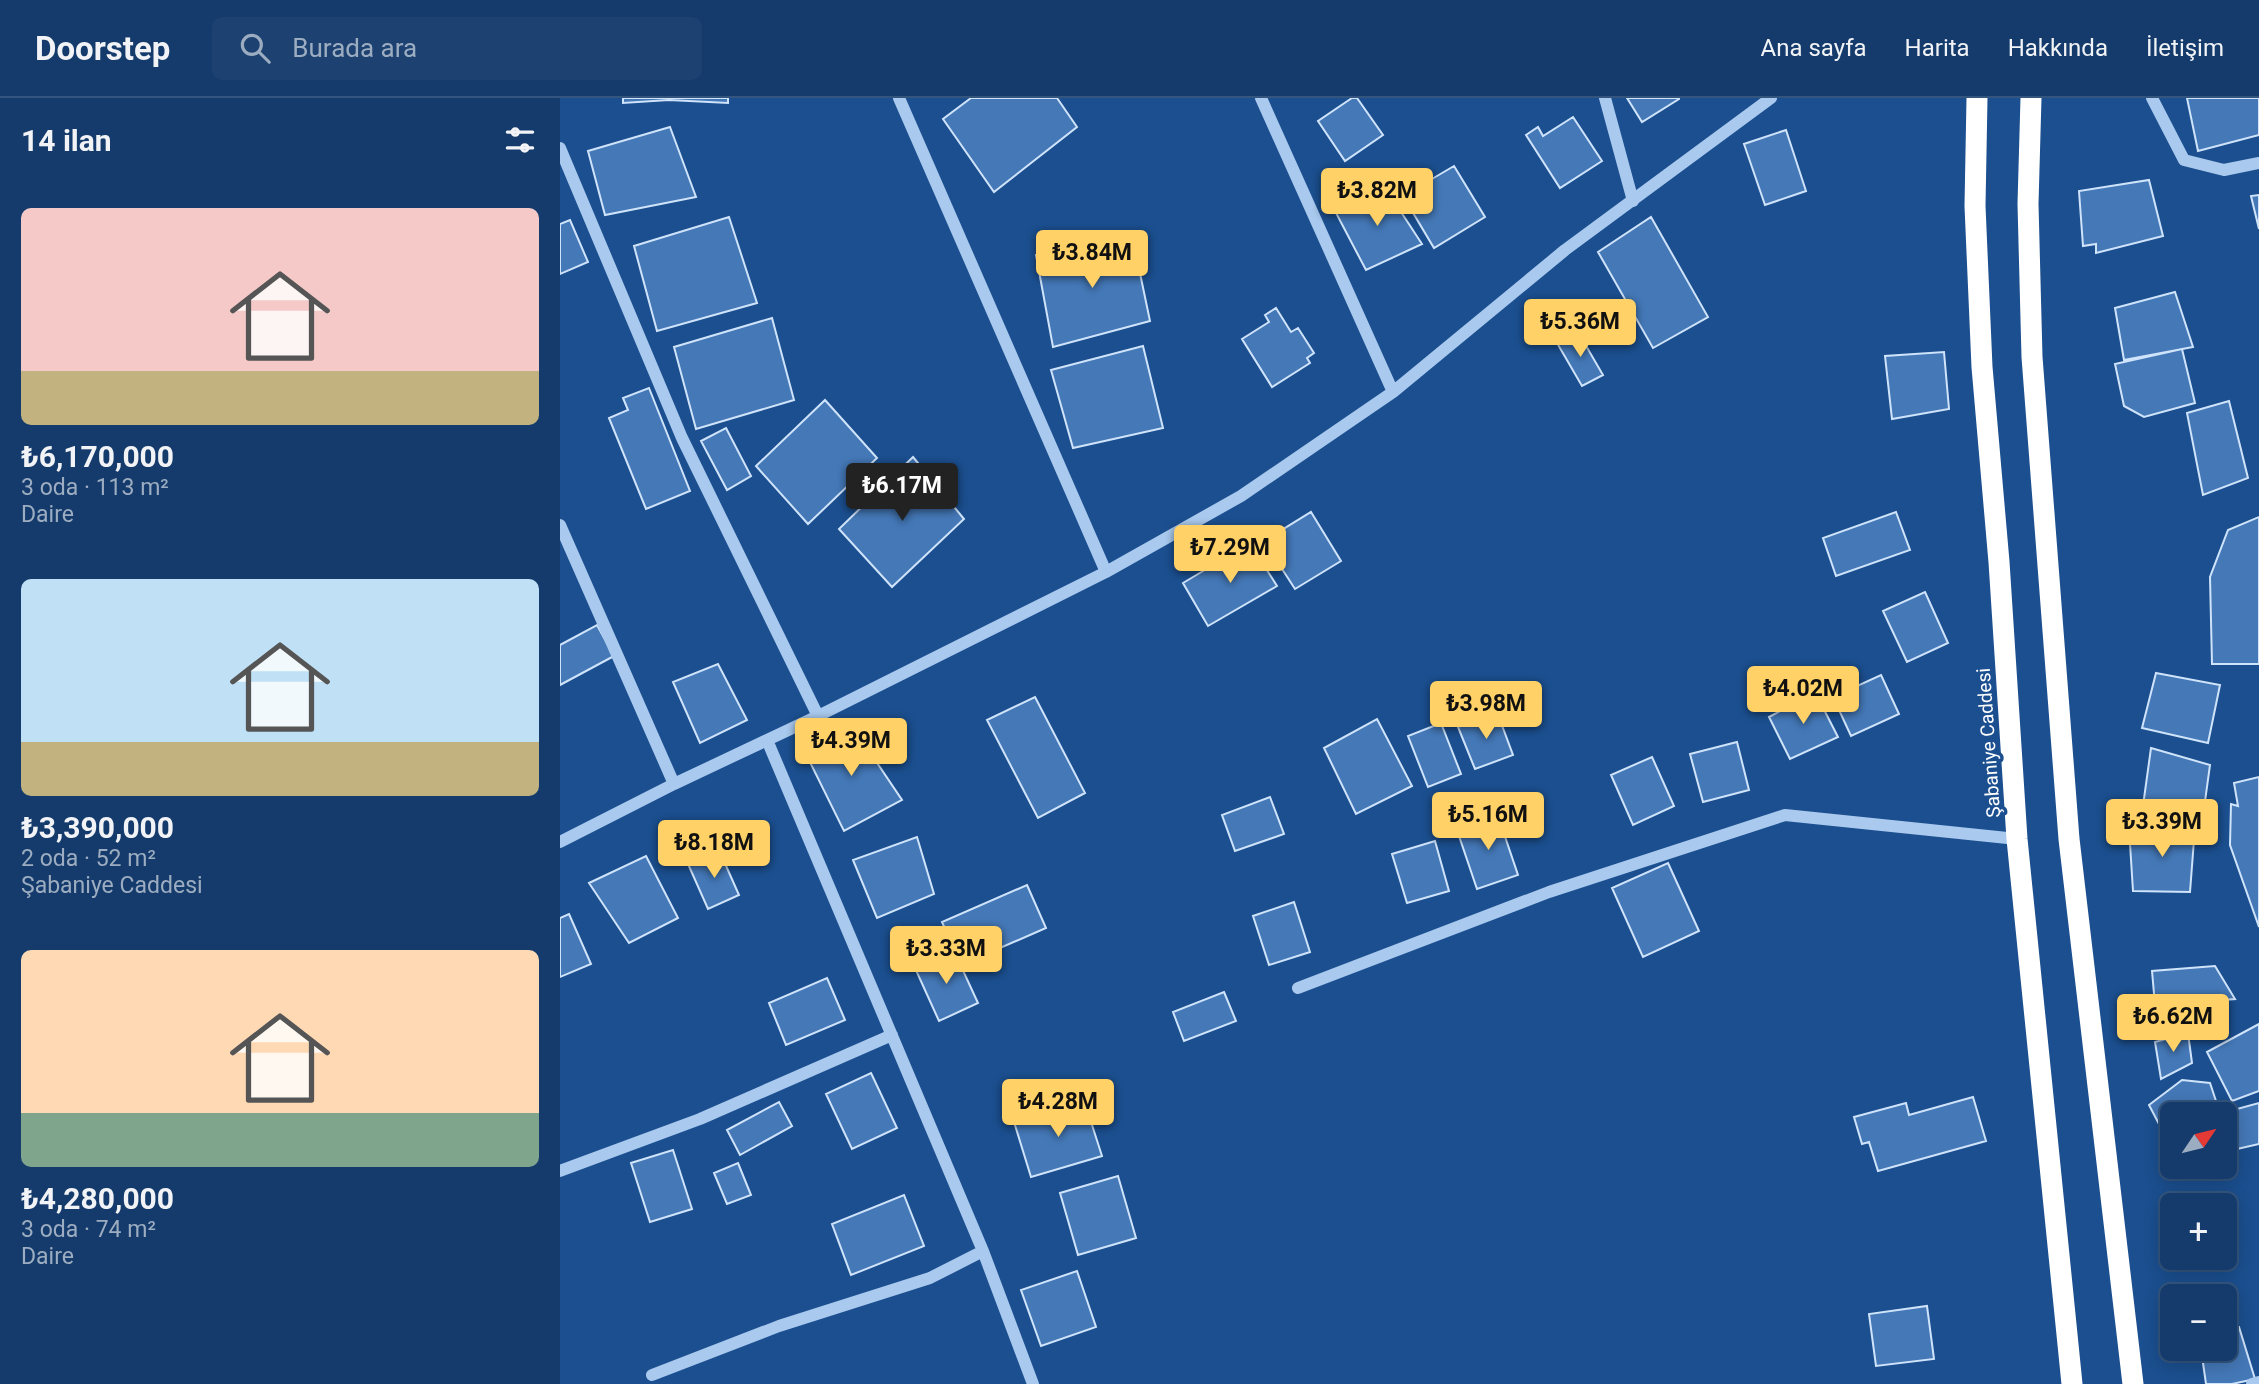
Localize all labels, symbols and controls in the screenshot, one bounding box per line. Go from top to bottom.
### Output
search box [212,17,702,80]
text: Doorstep [35,29,170,68]
icon: search [236,29,274,67]
text: Burada ara [292,33,417,63]
text: Ana sayfa [1761,34,1867,62]
text: Harita [1905,34,1970,62]
text: Hakkında [2008,34,2108,62]
text: İletişim [2146,34,2224,62]
icon: filters [501,121,539,159]
text: 14 ilan [21,123,112,158]
pin: ₺3.82M [1320,169,1434,228]
text: ₺3.82M [1337,177,1417,204]
pin: ₺3.84M [1035,230,1149,290]
text: ₺3.84M [1052,239,1132,266]
icon: home [217,253,343,379]
pin: ₺5.36M [1523,300,1637,359]
text: ₺5.36M [1540,308,1620,335]
text: ₺6,170,000 [21,439,174,474]
pin: ₺6.17M [845,464,959,523]
text: ₺6.17M [862,472,942,499]
text: 3 oda · 113 m² [21,474,169,501]
text: Daire [21,501,74,528]
pin: ₺7.29M [1173,526,1287,585]
text: ₺7.29M [1190,534,1270,561]
icon: home [217,624,343,750]
pin: ₺4.02M [1746,666,1860,726]
street label: Şabaniye Caddesi [1972,667,2005,819]
text: ₺4.02M [1763,675,1843,702]
pin: ₺3.98M [1429,682,1543,741]
text: ₺3.98M [1446,690,1526,717]
pin: ₺4.39M [794,718,908,778]
text: ₺4.39M [811,727,891,754]
pin: ₺5.16M [1431,792,1545,852]
pin: ₺3.39M [2105,800,2219,859]
text: ₺5.16M [1448,801,1528,828]
text: ₺3.39M [2122,808,2202,835]
text: ₺3,390,000 [21,810,174,845]
pin: ₺8.18M [657,820,771,880]
text: ₺8.18M [674,829,754,856]
text: 2 oda · 52 m² [21,845,156,872]
text: Şabaniye Caddesi [21,872,203,899]
pin: ₺3.33M [889,926,1003,986]
text: ₺3.33M [906,935,986,962]
icon: home [217,995,343,1121]
pin: ₺6.62M [2116,995,2230,1054]
text: ₺6.62M [2133,1003,2213,1030]
pin: ₺4.28M [1001,1080,1115,1139]
text: ₺4.28M [1018,1088,1098,1115]
north arrow [2160,1102,2236,1180]
map controls [2160,1102,2237,1361]
text: ₺4,280,000 [21,1181,174,1216]
button: + [2160,1193,2237,1270]
text: 3 oda · 74 m² [21,1216,156,1243]
text: Daire [21,1243,74,1270]
button: − [2160,1284,2237,1361]

